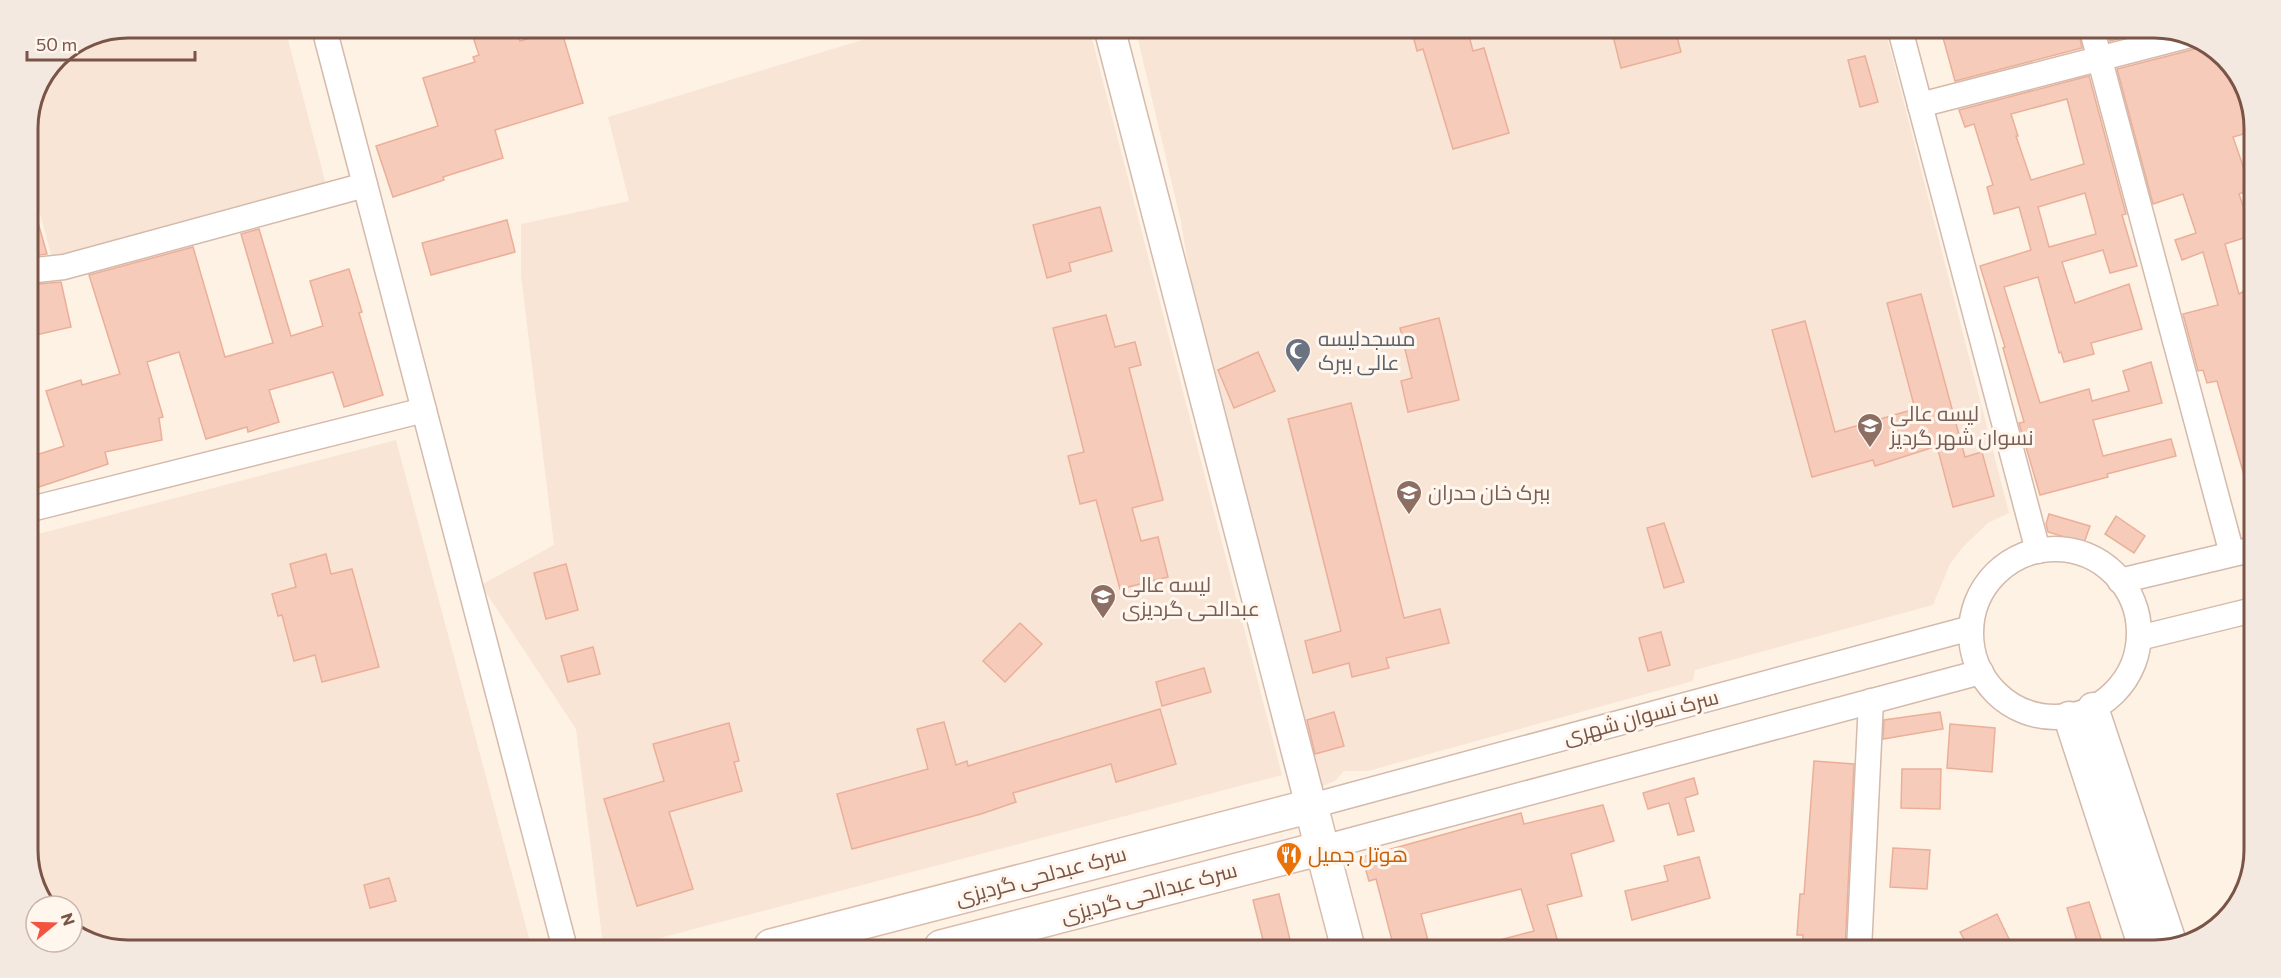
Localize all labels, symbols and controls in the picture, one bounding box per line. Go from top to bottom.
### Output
scale bar [27,24,195,62]
text: 50 m [36,33,77,55]
place label: مسجدلیسه عالی ببرک [1318,325,1416,376]
mosque icon: مسجدلیسه عالی ببرک [1283,336,1313,374]
place label: لیسه عالی نسوان شهر گردیز [1889,400,2034,451]
school or university icon: لیسه عالی نسوان شهر گردیز [1855,411,1885,449]
school or university icon: ببرک خان حدران [1394,478,1424,516]
place label: ببرک خان حدران [1428,479,1550,506]
place label: لیسه عالی عبدالحی گردیزی [1122,571,1260,622]
school or university icon: لیسه عالی عبدالحی گردیزی [1088,582,1118,620]
street label: سرک نسوان شهری [1560,683,1721,750]
street label: سرک عبدلحی گردیزی [952,840,1129,911]
restaurant icon: هوتل جمیل [1274,840,1304,878]
place label: هوتل جمیل [1308,841,1408,868]
street label: سرک عبدالحی گردیزی [1058,856,1240,929]
north arrow [24,894,84,954]
text: N [58,910,80,928]

